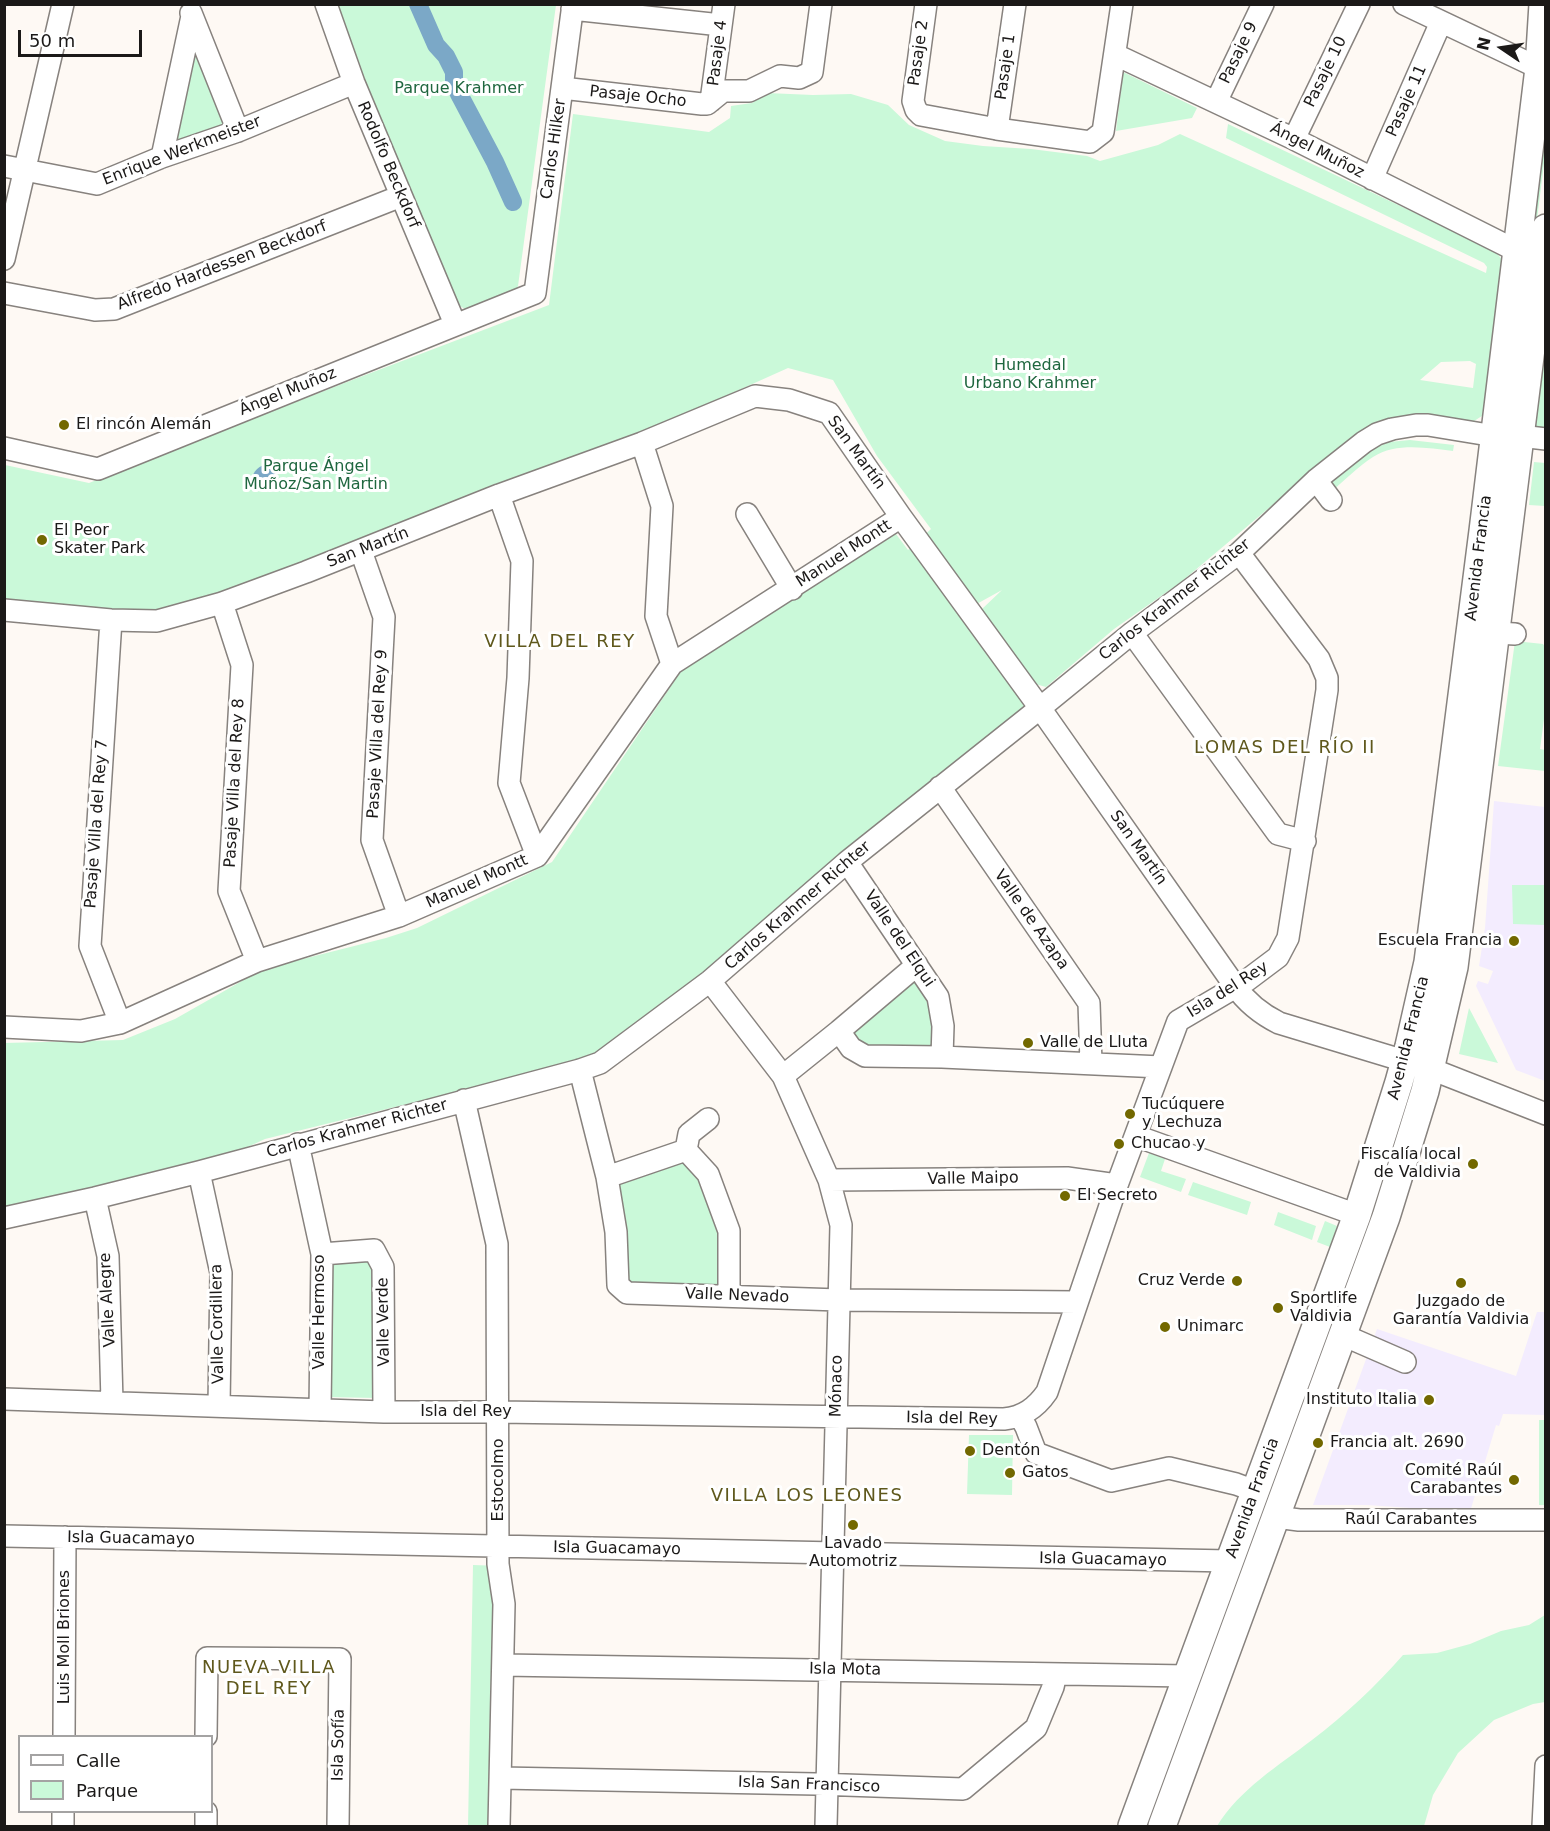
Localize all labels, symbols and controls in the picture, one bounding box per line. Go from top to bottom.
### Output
scale bar [21,18,146,56]
north arrow [1472,18,1532,78]
street label: Pasaje 4 [704,19,732,87]
street label: Pasaje 2 [905,19,933,87]
street label: Pasaje 9 [1216,19,1262,87]
text: 50 m [29,30,75,51]
street label: Pasaje 1 [992,33,1020,101]
street label: Pasaje 10 [1301,33,1351,111]
text: N [1473,35,1495,53]
street label: Pasaje 11 [1383,62,1431,140]
park label: Parque Krahmer [394,79,524,99]
street label: Pasaje Ocho [588,82,688,112]
street label: Carlos Hilker [537,98,571,200]
street label: Rodolfo Beckdorf [353,99,423,231]
street label: Enrique Werkmeister [100,112,264,190]
street label: Ángel Muñoz [1267,119,1367,183]
street label: Alfredo Hardessen Beckdorf [114,217,330,315]
park label: Humedal Urbano Krahmer [964,356,1096,394]
street label: Ángel Muñoz [237,364,339,420]
street label: San Martín [823,412,889,494]
place label: El rincón Alemán [76,415,211,435]
marker: El rincón Alemán [57,418,71,432]
park label: Parque Ángel Muñoz/San Martin [244,457,388,495]
street label: Avenida Francia [1462,494,1496,622]
street label: Manuel Montt [793,516,895,592]
place label: El Peor Skater Park [54,521,145,559]
street label: San Martín [324,524,412,572]
marker: El Peor Skater Park [35,533,49,547]
street label: Carlos Krahmer Richter [1096,535,1254,665]
district label: VILLA DEL REY [484,631,636,653]
street label: Pasaje Villa del Rey 9 [364,649,392,819]
street label: Pasaje Villa del Rey 8 [221,698,249,868]
district label: LOMAS DEL RÍO II [1194,737,1376,759]
street label: Pasaje Villa del Rey 7 [82,739,112,909]
street label: San Martín [1105,807,1171,889]
street label: Carlos Krahmer Richter [721,838,875,974]
street label: Manuel Montt [423,851,531,913]
street label: Valle de Azapa [989,866,1073,974]
street label: Valle del Elqui [860,887,938,991]
place label: Escuela Francia [1378,931,1502,951]
marker: Escuela Francia [1507,934,1521,948]
street label: Isla del Rey [1184,958,1272,1022]
street label: Avenida Francia [1384,974,1434,1102]
place label: Valle de Lluta [1040,1033,1148,1053]
marker: Valle de Lluta [1021,1036,1035,1050]
place label: Tucúquere y Lechuza [1142,1095,1225,1133]
street label: Carlos Krahmer Richter [264,1096,450,1162]
marker: Tucúquere y Lechuza [1123,1107,1137,1121]
place label: Chucao y [1131,1134,1205,1154]
marker: Chucao y [1112,1137,1126,1151]
place label: Fiscalía local de Valdivia [1361,1145,1461,1183]
marker: Fiscalía local de Valdivia [1466,1157,1480,1171]
street label: Valle Maipo [927,1169,1019,1189]
place label: El Secreto [1077,1186,1158,1206]
marker: El Secreto [1058,1189,1072,1203]
street label: Valle Alegre [96,1252,120,1348]
street label: Valle Hermoso [310,1254,330,1370]
street label: Valle Cordillera [207,1264,229,1384]
place label: Cruz Verde [1138,1271,1225,1291]
marker: Cruz Verde [1230,1274,1244,1288]
marker: Juzgado de Garantía Valdivia [1454,1276,1468,1290]
street label: Valle Verde [374,1277,394,1367]
street label: Valle Nevado [685,1285,789,1307]
place label: Sportlife Valdivia [1290,1289,1357,1327]
place label: Juzgado de Garantía Valdivia [1393,1292,1529,1330]
marker: Sportlife Valdivia [1271,1301,1285,1315]
place label: Unimarc [1177,1317,1244,1337]
marker: Unimarc [1158,1320,1172,1334]
street label: Mónaco [827,1355,847,1417]
place label: Instituto Italia [1306,1390,1417,1410]
marker: Instituto Italia [1422,1393,1436,1407]
street label: Isla del Rey [420,1402,512,1422]
street label: Isla del Rey [906,1409,998,1429]
place label: Francia alt. 2690 [1330,1433,1464,1453]
street label: Avenida Francia [1222,1435,1284,1561]
marker: Francia alt. 2690 [1311,1436,1325,1450]
street label: Estocolmo [489,1439,509,1521]
place label: Dentón [982,1441,1041,1461]
marker: Dentón [963,1444,977,1458]
place label: Comité Raúl Carabantes [1405,1461,1502,1499]
place label: Gatos [1022,1463,1069,1483]
marker: Gatos [1003,1466,1017,1480]
marker: Comité Raúl Carabantes [1507,1473,1521,1487]
district label: VILLA LOS LEONES [711,1485,903,1507]
street label: Raúl Carabantes [1345,1510,1477,1530]
marker: Lavado Automotriz [846,1518,860,1532]
street label: Isla Guacamayo [67,1528,195,1550]
place label: Lavado Automotriz [809,1534,897,1572]
street label: Isla Guacamayo [553,1538,681,1560]
street label: Isla Guacamayo [1039,1549,1167,1571]
street label: Luis Moll Briones [55,1570,75,1704]
district label: NUEVA VILLA DEL REY [202,1657,336,1700]
street label: Isla Mota [809,1660,881,1680]
street label: Isla Sofía [329,1709,349,1781]
legend [18,1735,213,1813]
text: Calle [76,1750,121,1771]
street label: Isla San Francisco [738,1773,880,1797]
text: Parque [76,1780,138,1801]

